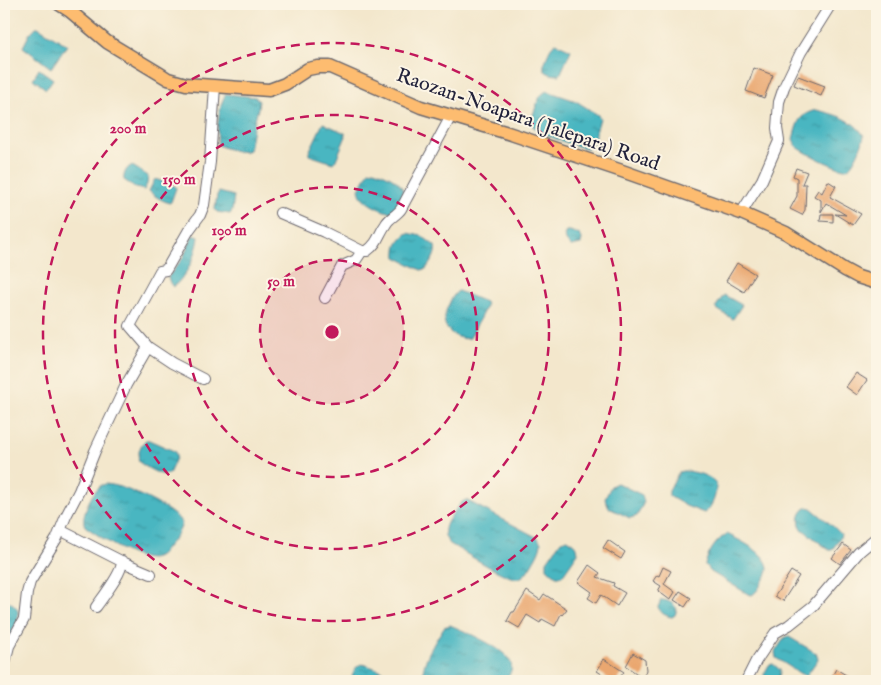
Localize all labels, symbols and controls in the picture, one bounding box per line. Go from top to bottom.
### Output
street label: Raozan-Noapara (Jalepara) Road [393,63,663,177]
text: 200 m [110,119,147,138]
text: 150 m [162,170,196,189]
text: 100 m [211,221,247,240]
text: 50 m [267,272,295,291]
centre of rings [323,323,341,341]

